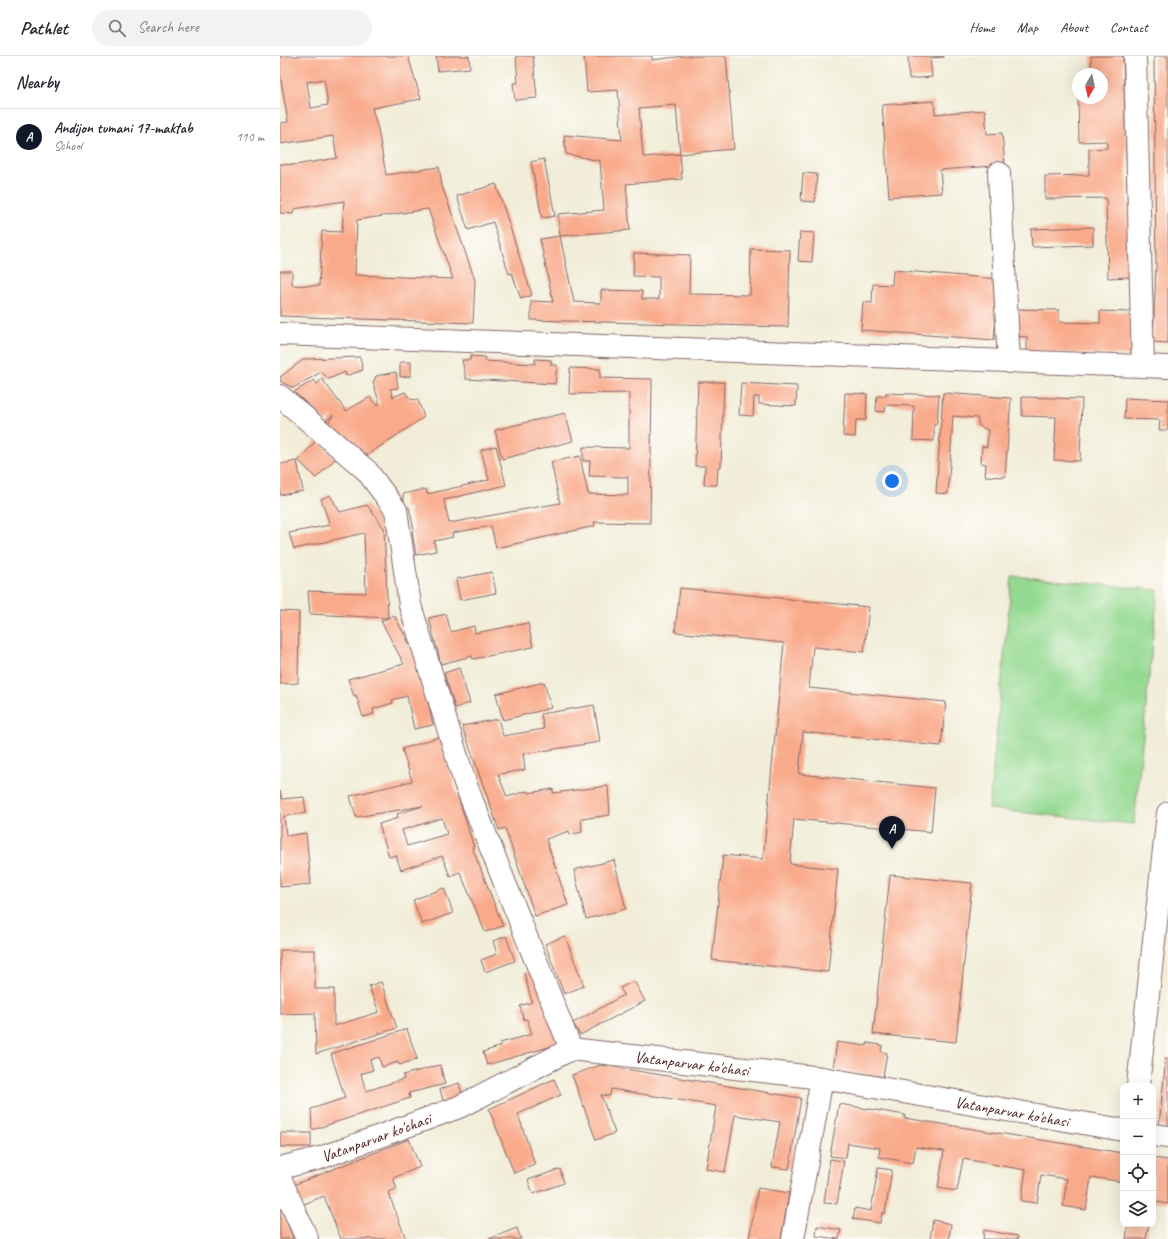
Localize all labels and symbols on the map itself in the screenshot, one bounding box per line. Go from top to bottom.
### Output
north arrow [1072,68,1108,104]
your location [882,471,902,491]
pin: A [879,816,905,849]
street label: Vatanparvar ko'chasi [634,1047,752,1081]
street label: Vatanparvar ko'chasi [953,1092,1072,1132]
street label: Vatanparvar ko'chasi [319,1108,436,1167]

